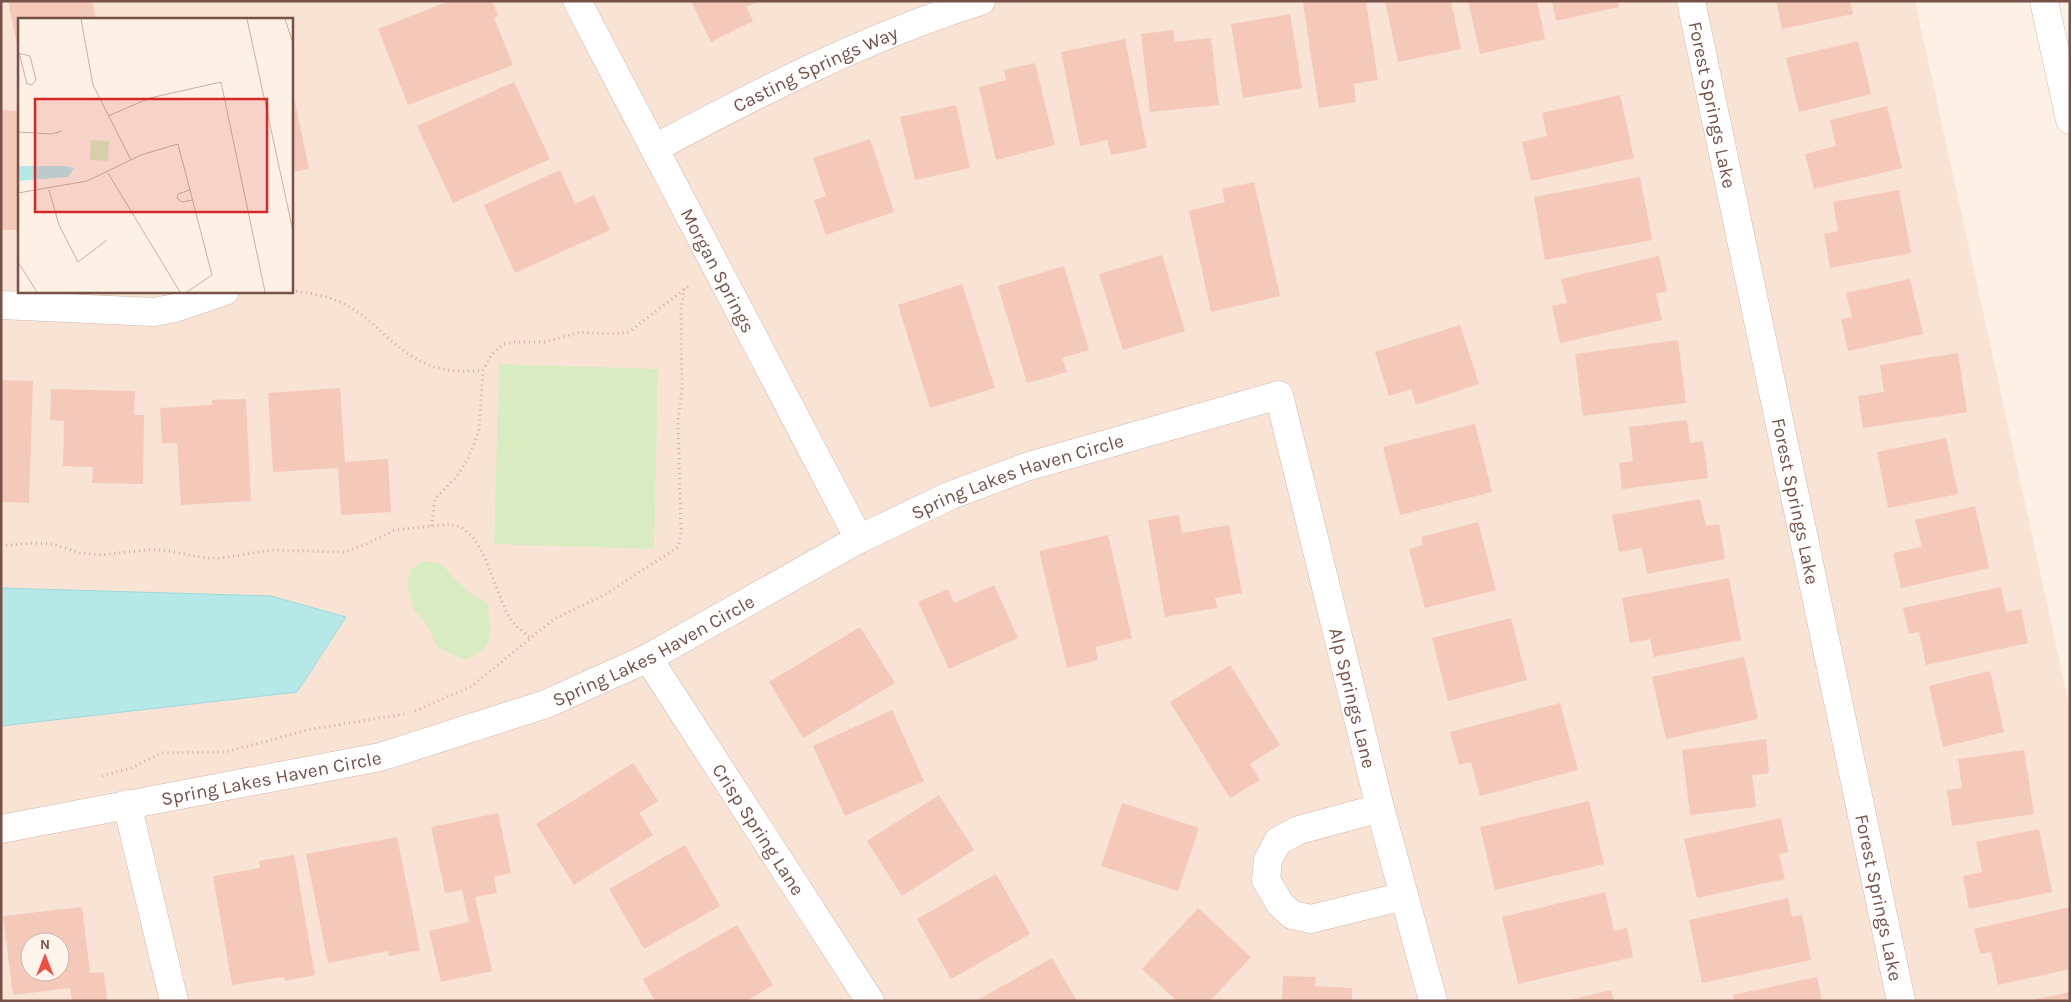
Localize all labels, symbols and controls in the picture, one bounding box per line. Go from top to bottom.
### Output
inset map [18,18,292,292]
street label: Forest Springs Lake [1684,20,1740,190]
street label: Casting Springs Way [730,22,901,117]
street label: Morgan Springs [676,205,759,337]
street label: Forest Springs Lake [1767,416,1823,587]
street label: Spring Lakes Haven Circle [908,430,1126,524]
street label: Spring Lakes Haven Circle [549,590,758,712]
street label: Alp Springs Lane [1324,625,1380,771]
street label: Spring Lakes Haven Circle [159,747,383,810]
street label: Crisp Spring Lane [707,760,809,900]
street label: Forest Springs Lake [1850,812,1906,983]
north arrow [20,932,70,982]
text: N [40,936,50,953]

